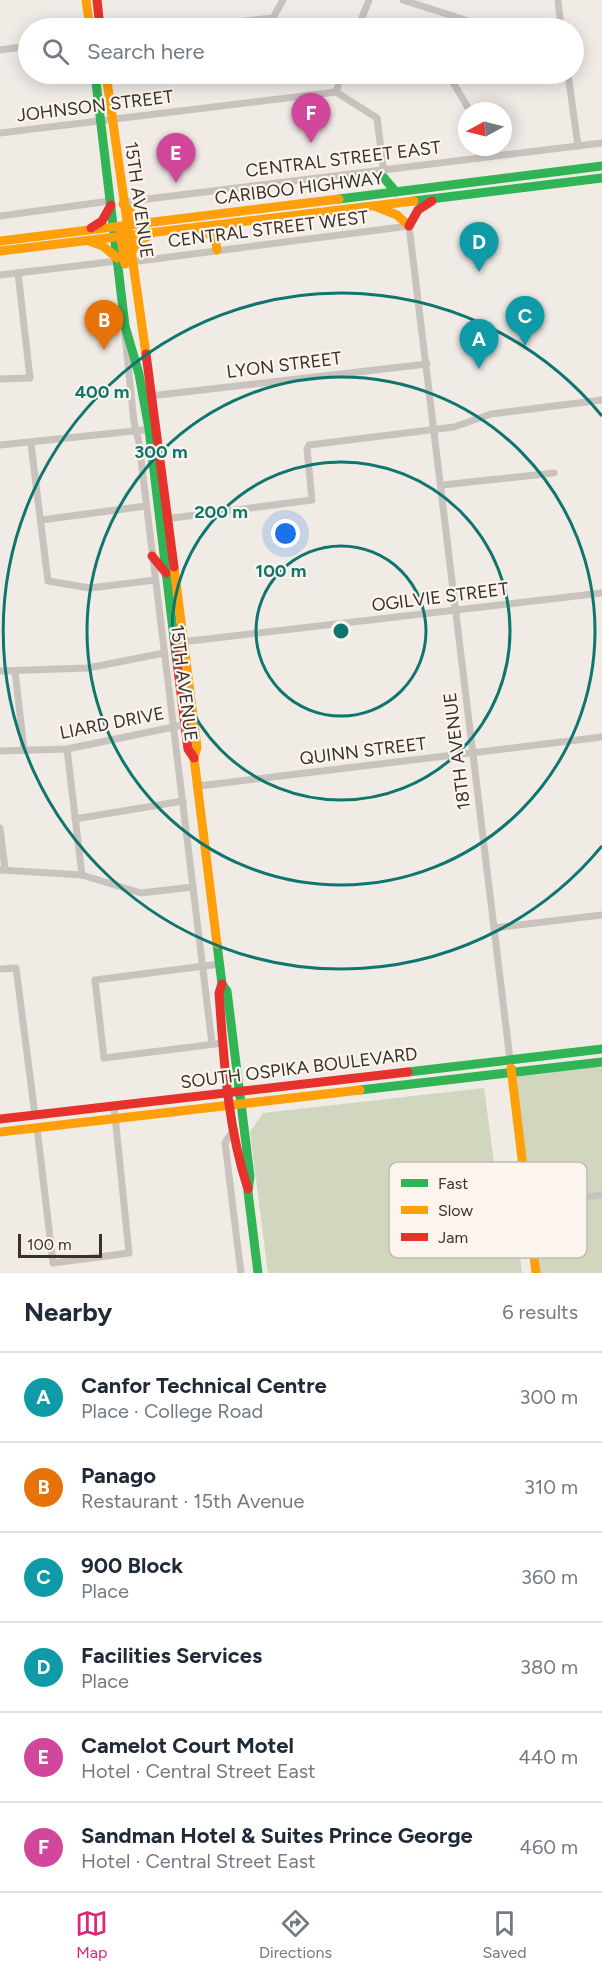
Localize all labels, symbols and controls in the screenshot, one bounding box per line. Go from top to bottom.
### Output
search box [18,18,584,84]
icon: search [39,35,72,68]
text: Search here [87,38,205,65]
street label: JOHNSON STREET [15,85,175,127]
pin: F [292,94,330,143]
north arrow [458,102,512,156]
pin: E [156,134,195,183]
street label: CENTRAL STREET EAST [244,136,442,182]
street label: 15TH AVENUE [120,140,158,260]
street label: CARIBOO HIGHWAY [213,167,385,209]
street label: CENTRAL STREET WEST [167,206,369,252]
pin: D [460,222,498,272]
pin: C [506,296,544,346]
pin: B [84,300,124,350]
pin: A [460,320,498,369]
street label: LYON STREET [225,347,343,383]
text: 400 m [75,381,129,403]
text: 300 m [134,441,188,463]
text: 200 m [194,501,248,523]
your location [271,519,300,548]
text: 100 m [256,560,306,582]
street label: OGILVIE STREET [370,578,510,616]
centre of rings [331,621,351,641]
street label: 15TH AVENUE [166,623,202,743]
street label: 18TH AVENUE [439,691,475,811]
street label: LIARD DRIVE [58,702,166,744]
street label: QUINN STREET [298,732,428,770]
street label: SOUTH OSPIKA BOULEVARD [179,1043,419,1093]
legend [389,1162,587,1258]
text: Fast [438,1174,468,1193]
text: Slow [438,1201,473,1220]
text: Jam [438,1228,468,1247]
scale bar [18,1231,102,1258]
text: 100 m [27,1235,72,1254]
text: Nearby [24,1296,112,1328]
text: 6 results [502,1300,578,1324]
text: Canfor Technical Centre [81,1372,327,1399]
text: A [36,1385,51,1409]
text: 300 m [520,1385,578,1409]
text: Place · College Road [81,1399,263,1423]
text: Panago [81,1462,156,1489]
text: B [37,1475,50,1499]
text: 310 m [524,1475,578,1499]
text: Restaurant · 15th Avenue [81,1489,304,1513]
text: 900 Block [81,1552,183,1579]
text: C [36,1565,51,1589]
text: 360 m [521,1565,578,1589]
text: Place [81,1579,129,1603]
text: Facilities Services [81,1642,262,1669]
text: D [37,1655,51,1679]
text: 380 m [520,1655,578,1679]
text: Place [81,1669,129,1693]
text: Camelot Court Motel [81,1732,294,1759]
text: E [38,1745,49,1769]
text: 440 m [518,1745,578,1769]
text: Hotel · Central Street East [81,1759,316,1783]
text: Sandman Hotel & Suites Prince George [81,1822,473,1849]
text: F [38,1835,49,1859]
text: 460 m [519,1835,578,1859]
text: Hotel · Central Street East [81,1849,316,1873]
tab: Map [75,1907,108,1962]
tab: Directions [259,1907,332,1962]
tab: Saved [483,1907,527,1962]

